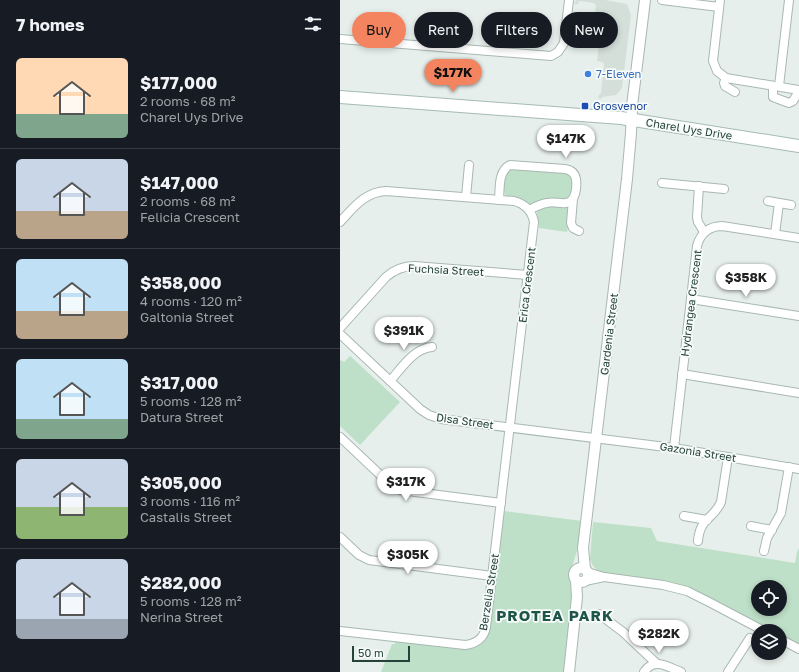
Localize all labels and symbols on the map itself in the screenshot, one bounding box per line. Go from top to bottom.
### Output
pin: $177K [425,59,481,93]
place label: 7-Eleven [596,67,641,80]
marker: 7-Eleven [583,69,593,79]
place label: Grosvenor [593,99,648,112]
marker: Grosvenor [580,101,590,111]
street label: Charel Uys Drive [645,115,733,142]
pin: $147K [538,125,594,159]
street label: Erica Crescent [515,246,538,324]
street label: Hydrangea Crescent [677,249,704,357]
street label: Fuchsia Street [408,261,484,278]
pin: $358K [718,264,774,298]
street label: Gardenia Street [597,292,620,376]
pin: $391K [376,317,432,351]
street label: Disa Street [435,410,495,431]
street label: Gazonia Street [659,439,737,464]
pin: $317K [378,468,434,502]
pin: $305K [380,541,436,575]
street label: Berzelia Street [476,552,501,632]
district label: PROTEA PARK [496,606,614,624]
pin: $282K [631,620,687,654]
scale bar [352,644,410,663]

